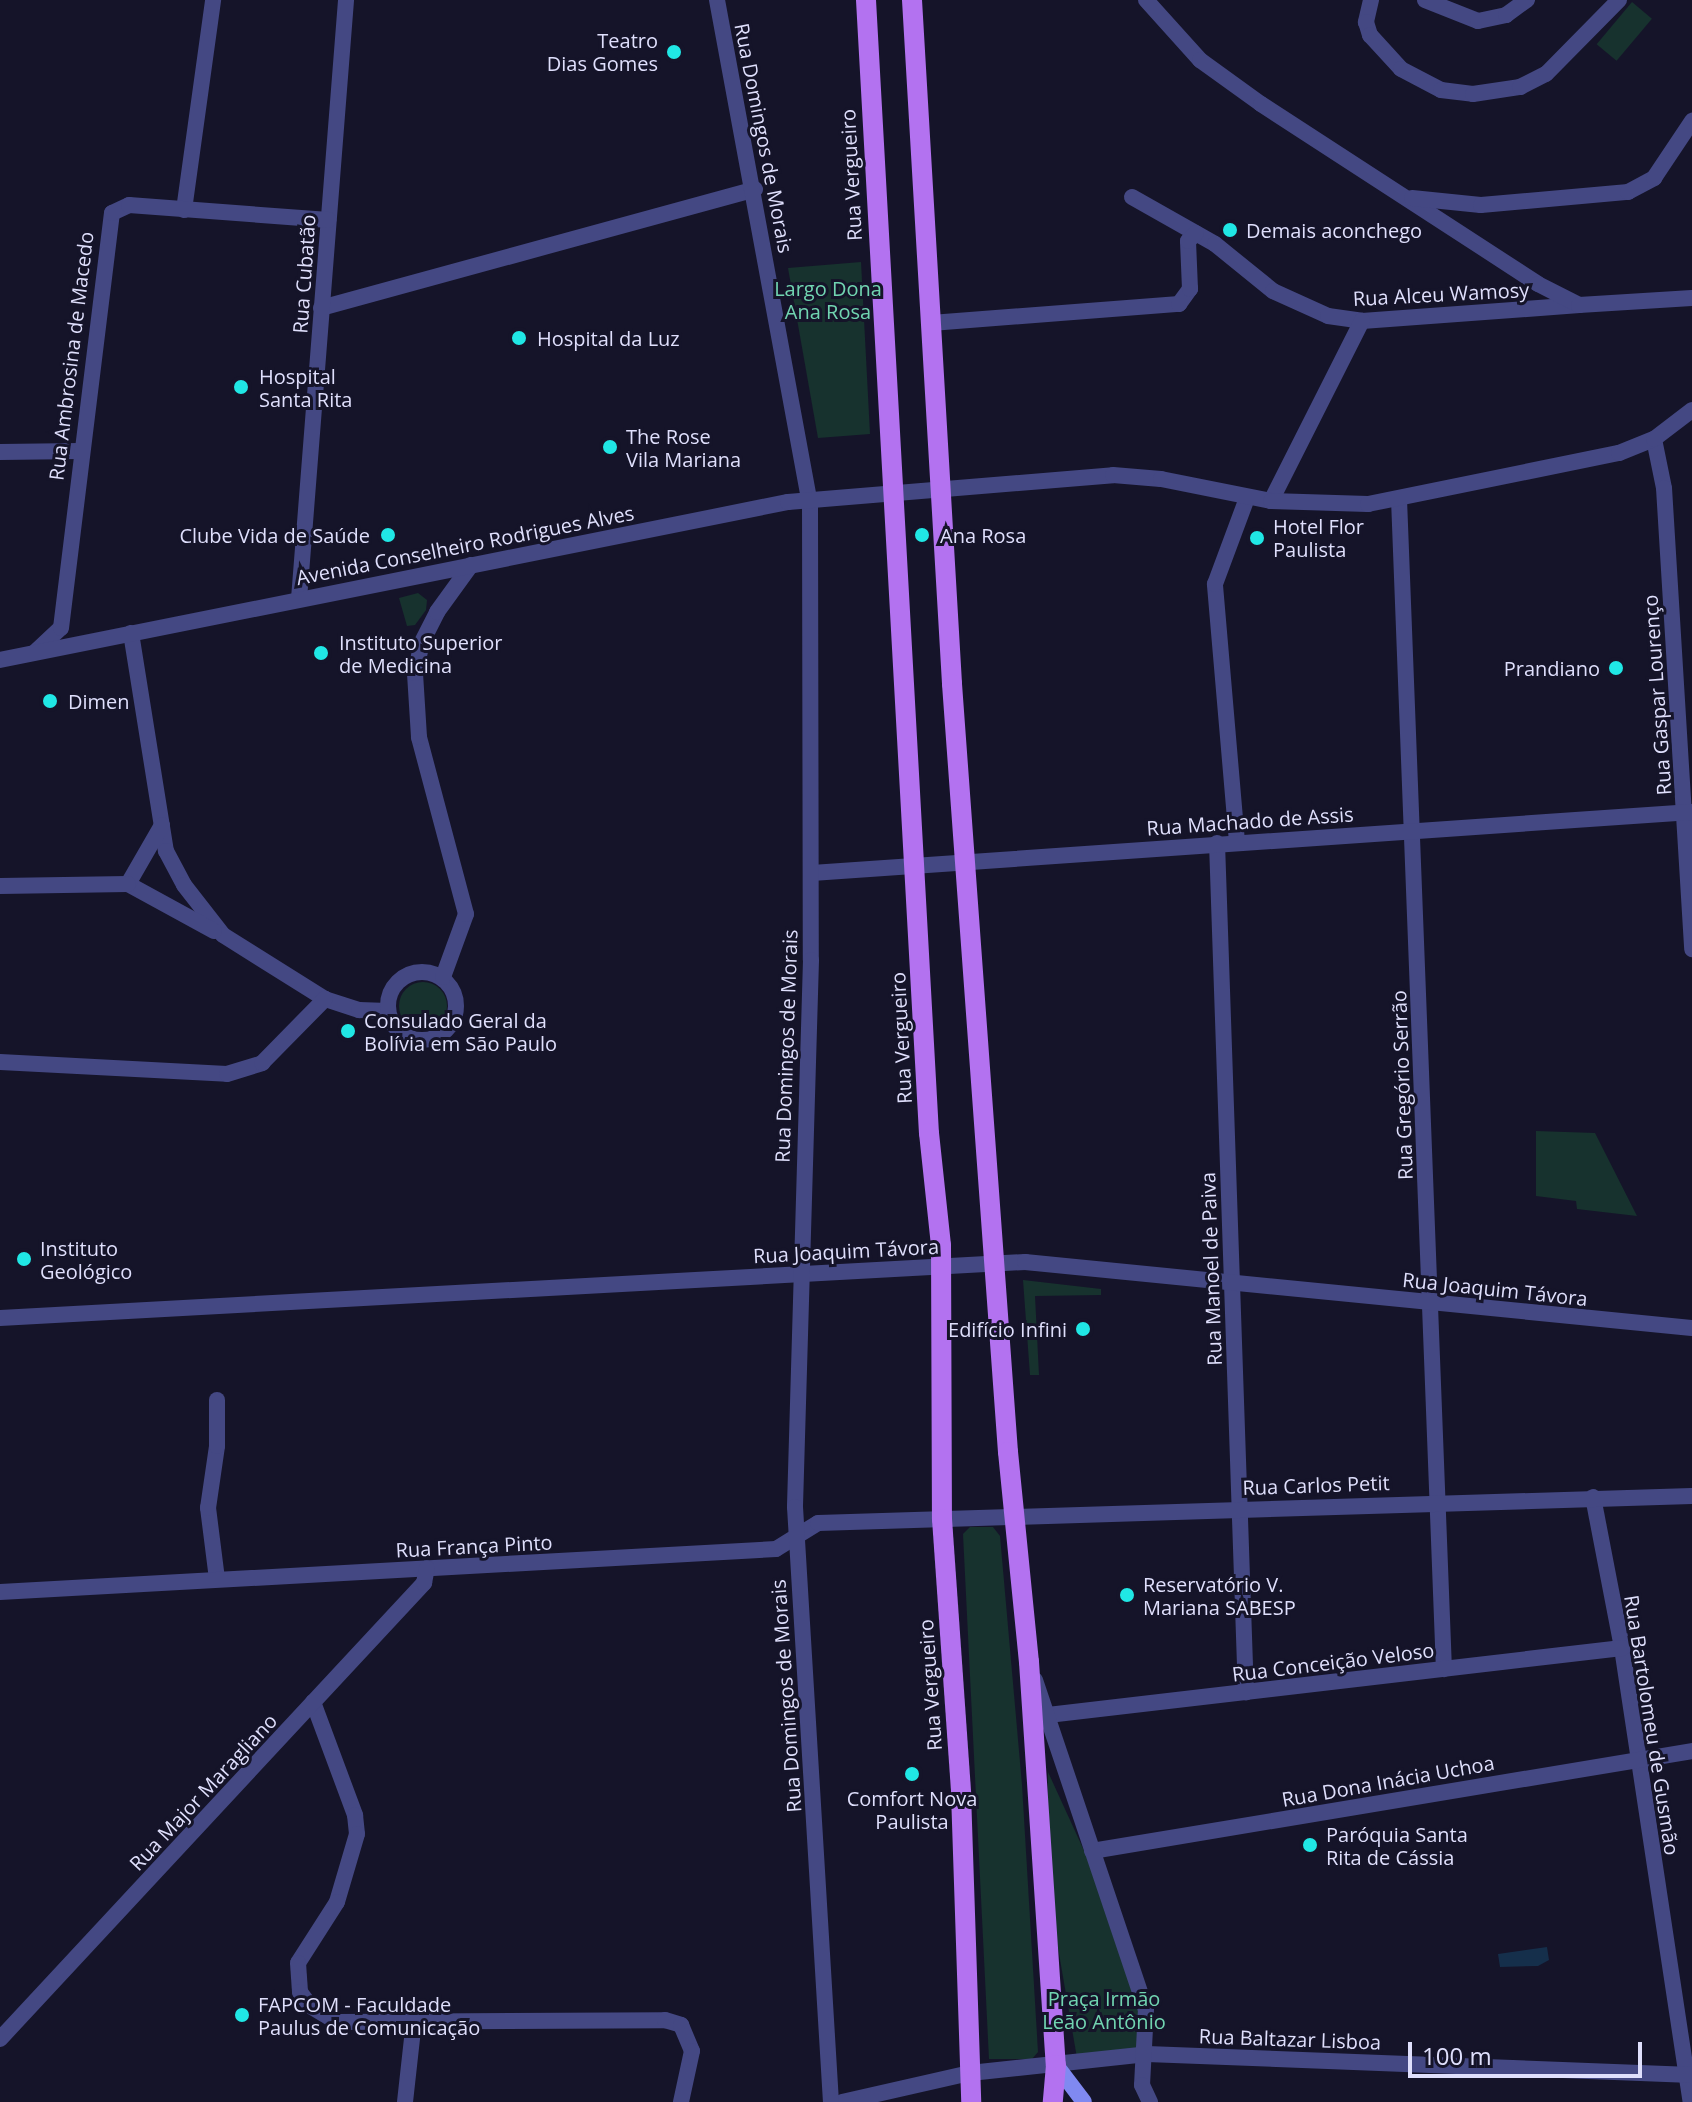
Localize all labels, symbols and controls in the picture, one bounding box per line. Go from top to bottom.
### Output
street label: Rua Domingos de Morais [730,21,798,255]
place label: Teatro Dias Gomes [547,28,658,75]
marker: Teatro Dias Gomes [665,43,683,61]
street label: Rua Vergueiro [836,109,866,241]
street label: Rua Cubatão [288,214,320,334]
place label: Demais aconchego [1246,218,1422,242]
marker: Demais aconchego [1221,221,1239,239]
street label: Rua Ambrosina de Macedo [44,230,98,482]
park label: Largo Dona Ana Rosa [774,276,882,323]
street label: Rua Alceu Wamosy [1352,277,1530,311]
place label: Hospital da Luz [537,326,680,350]
marker: Hospital da Luz [508,327,530,349]
place label: Hospital Santa Rita [259,364,352,411]
marker: Hospital Santa Rita [230,376,252,398]
place label: The Rose Vila Mariana [626,424,741,471]
marker: The Rose Vila Mariana [601,438,619,456]
street label: Avenida Conselheiro Rodrigues Alves [294,500,636,590]
place label: Hotel Flor Paulista [1273,514,1364,561]
place label: Clube Vida de Saúde [179,523,370,547]
place label: Ana Rosa [940,523,1026,547]
marker: Clube Vida de Saúde [377,524,399,546]
marker: Ana Rosa [911,524,933,546]
marker: Hotel Flor Paulista [1248,529,1266,547]
street label: Rua Gaspar Lourenço [1638,594,1676,796]
place label: Instituto Superior de Medicina [339,630,502,677]
marker: Instituto Superior de Medicina [310,642,332,664]
place label: Prandiano [1504,656,1600,680]
marker: Prandiano [1607,659,1625,677]
place label: Dimen [68,689,130,713]
marker: Dimen [39,690,61,712]
street label: Rua Machado de Assis [1146,802,1354,840]
street label: Rua Domingos de Morais [770,929,802,1163]
street label: Rua Vergueiro [886,972,916,1104]
street label: Rua Gregório Serrão [1387,990,1417,1180]
place label: Consulado Geral da Bolívia em São Paulo [364,1008,557,1055]
marker: Consulado Geral da Bolívia em São Paulo [339,1022,357,1040]
street label: Rua Manoel de Paiva [1196,1172,1226,1366]
street label: Rua Joaquim Távora [752,1234,940,1268]
place label: Instituto Geológico [40,1236,132,1283]
marker: Instituto Geológico [15,1250,33,1268]
street label: Rua Joaquim Távora [1401,1267,1589,1311]
place label: Edifício Infini [948,1317,1067,1341]
marker: Edifício Infini [1074,1320,1092,1338]
street label: Rua Carlos Petit [1242,1470,1390,1500]
street label: Rua França Pinto [395,1530,553,1562]
place label: Reservatório V. Mariana SABESP [1143,1572,1296,1619]
street label: Rua Domingos de Morais [766,1579,806,1813]
marker: Reservatório V. Mariana SABESP [1118,1586,1136,1604]
street label: Rua Bartolomeu de Gusmão [1620,1593,1684,1857]
street label: Rua Vergueiro [913,1618,947,1752]
street label: Rua Conceição Veloso [1231,1638,1435,1686]
street label: Rua Major Maragliano [124,1709,282,1875]
street label: Rua Dona Inácia Uchoa [1280,1750,1496,1812]
marker: Comfort Nova Paulista [903,1765,921,1783]
place label: Comfort Nova Paulista [847,1786,977,1833]
place label: Paróquia Santa Rita de Cássia [1326,1822,1468,1869]
marker: Paróquia Santa Rita de Cássia [1301,1836,1319,1854]
park label: Praça Irmão Leão Antônio [1042,1987,1166,2034]
place label: FAPCOM - Faculdade Paulus de Comunicação [258,1992,480,2039]
marker: FAPCOM - Faculdade Paulus de Comunicação [233,2006,251,2024]
street label: Rua Baltazar Lisboa [1198,2024,1382,2054]
scale bar [1412,2026,1646,2076]
text: 100 m [1422,2039,1492,2072]

